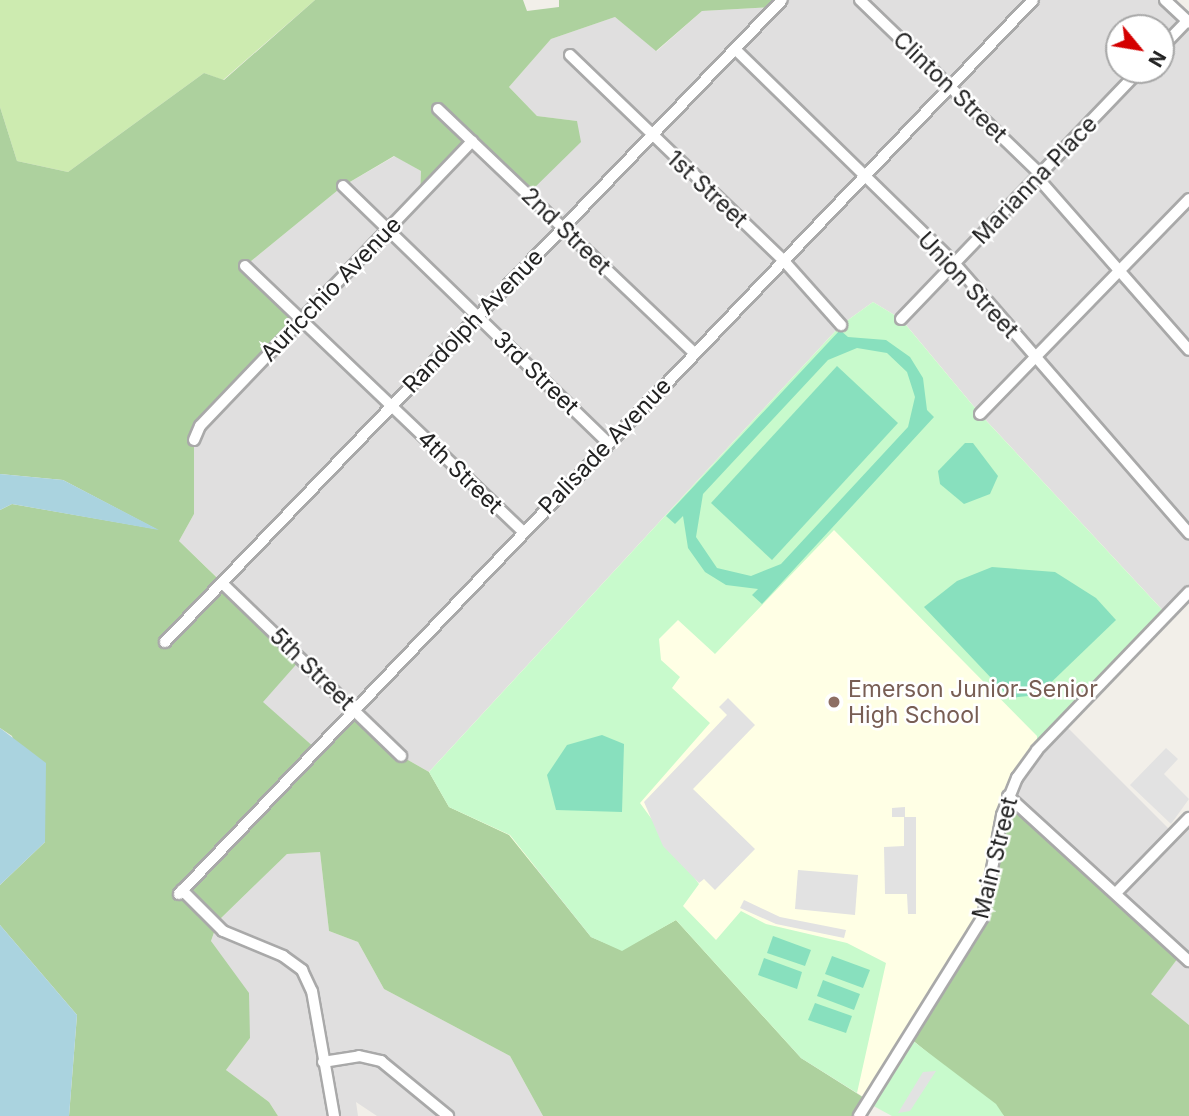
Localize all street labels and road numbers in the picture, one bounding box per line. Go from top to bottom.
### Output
street label: Clinton Street [887,26,1013,148]
street label: Marianna Place [967,110,1103,250]
street label: 1st Street [661,145,753,233]
street label: 2nd Street [516,182,616,280]
street label: Auricchio Avenue [255,211,407,367]
street label: Union Street [912,226,1024,344]
street label: Randolph Avenue [397,243,549,399]
street label: 3rd Street [488,326,584,420]
street label: Palisade Avenue [533,372,677,520]
street label: 4th Street [412,425,508,519]
street label: 5th Street [264,622,360,716]
street label: Main Street [967,794,1023,922]

